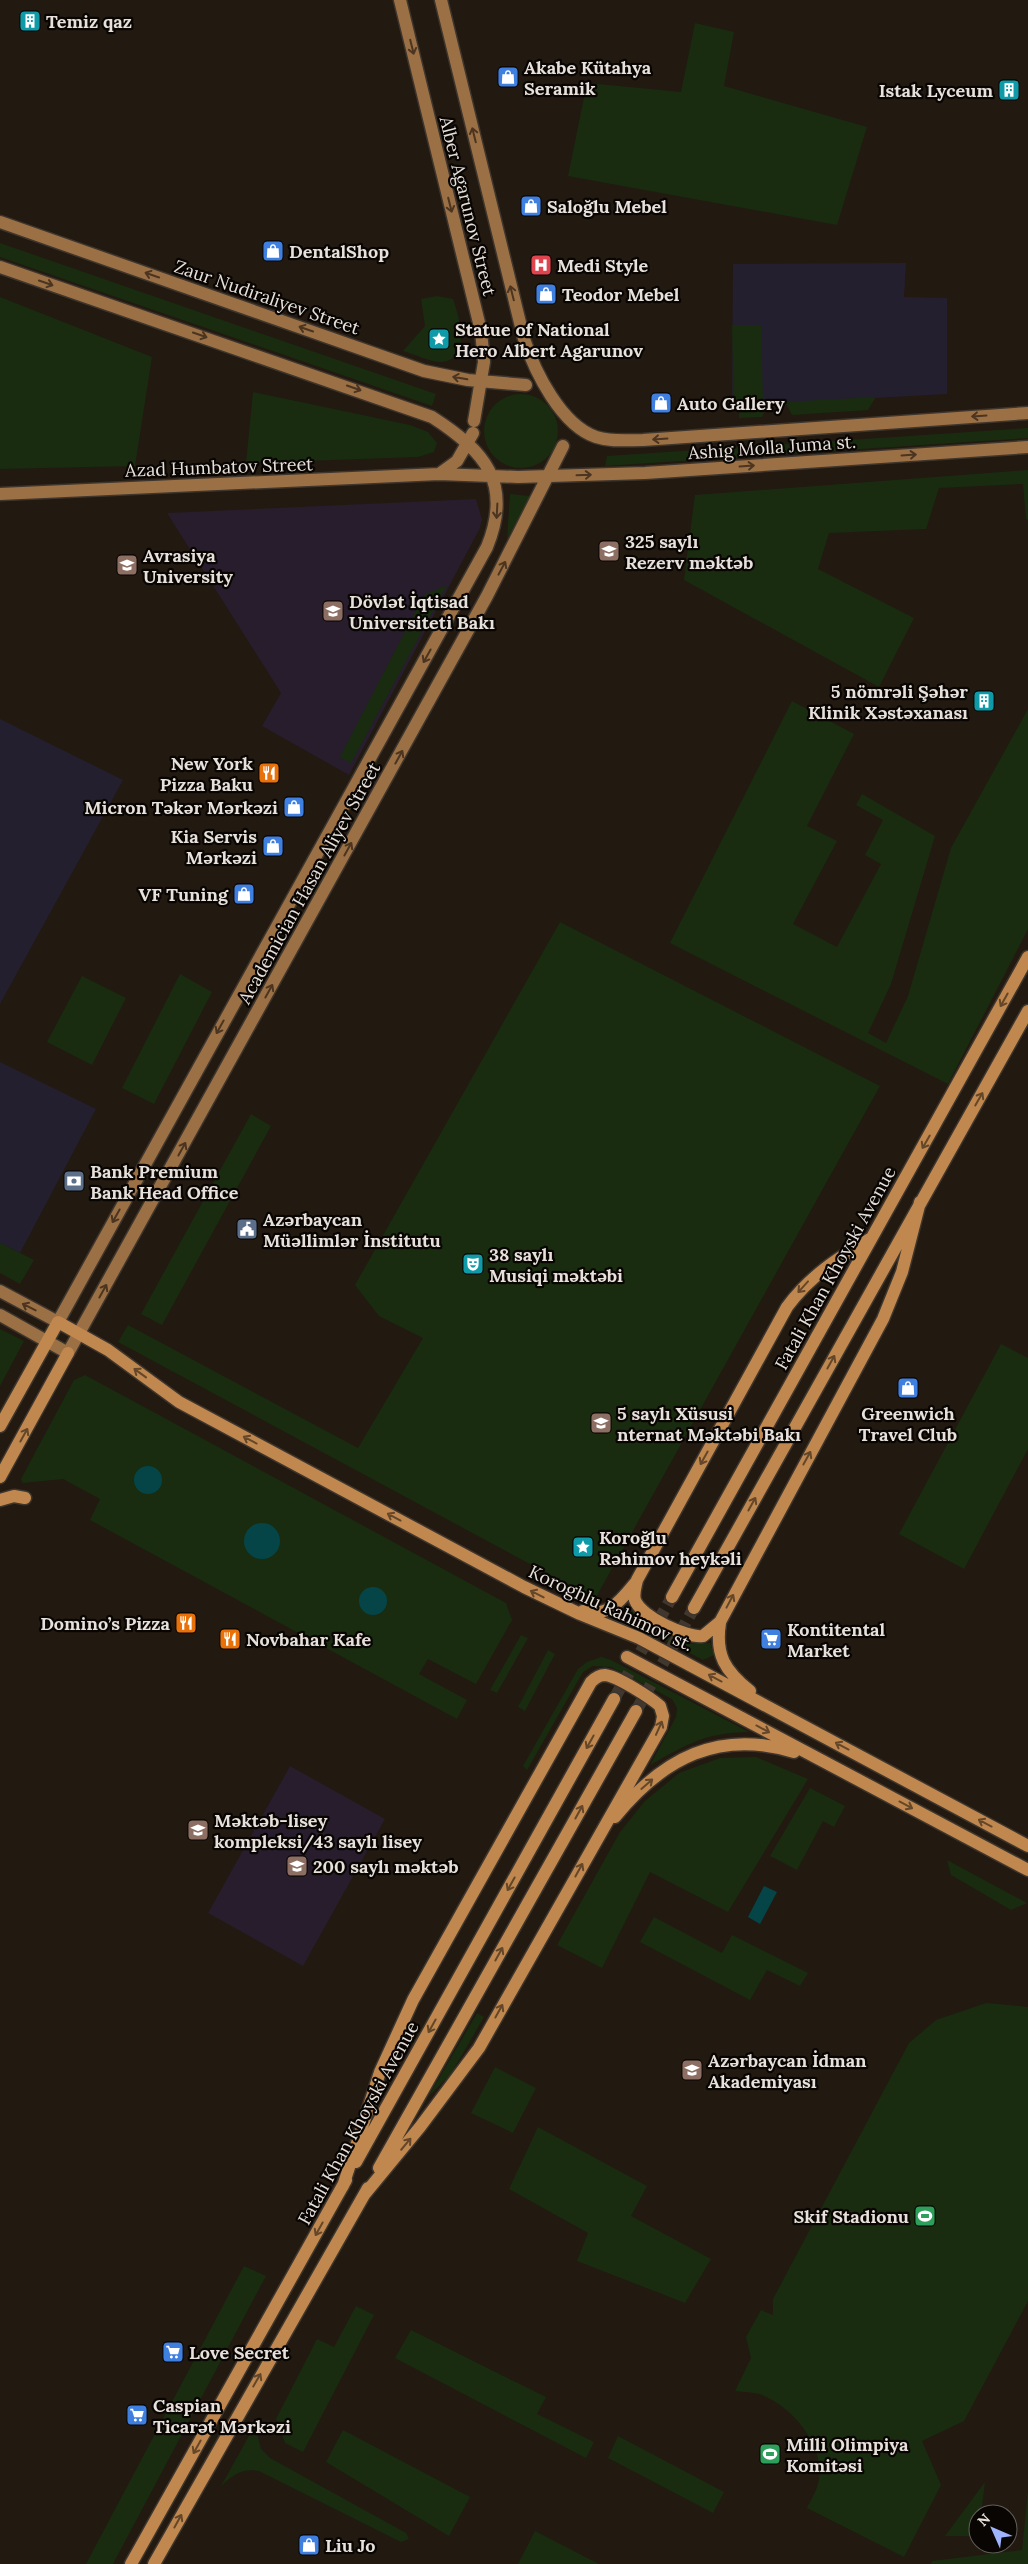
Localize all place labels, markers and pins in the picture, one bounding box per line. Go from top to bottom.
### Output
building icon: Temiz qaz [18,9,42,33]
place label: Temiz qaz [46,10,132,33]
place label: Akabe Kütahya Seramik [524,56,652,100]
shop icon: Akabe Kütahya Seramik [496,65,520,89]
building icon: Istak Lyceum [997,78,1021,102]
place label: Istak Lyceum [879,79,993,102]
shop icon: Saloğlu Mebel [519,194,543,218]
place label: Saloğlu Mebel [547,195,667,218]
shop icon: DentalShop [261,239,285,263]
place label: DentalShop [289,240,389,263]
hospital icon: Medi Style [529,253,553,277]
place label: Medi Style [557,254,649,277]
shop icon: Teodor Mebel [534,282,558,306]
place label: Teodor Mebel [562,283,680,306]
place label: Statue of National Hero Albert Agarunov [455,318,643,362]
place icon: Statue of National Hero Albert Agarunov [427,327,451,351]
shop icon: Auto Gallery [649,391,673,415]
place label: Auto Gallery [677,392,785,415]
place label: 325 saylı Rezerv məktəb [625,530,753,574]
school or university icon: 325 saylı Rezerv məktəb [597,539,621,563]
place label: Avrasiya University [143,544,233,588]
school or university icon: Avrasiya University [115,553,139,577]
place label: Dövlət İqtisad Universiteti Bakı [349,590,495,634]
school or university icon: Dövlət İqtisad Universiteti Bakı [321,599,345,623]
place label: 5 nömrəli Şəhər Klinik Xəstəxanası [808,680,968,724]
building icon: 5 nömrəli Şəhər Klinik Xəstəxanası [972,689,996,713]
place label: New York Pizza Baku [160,752,253,796]
restaurant icon: New York Pizza Baku [257,761,281,785]
shop icon: Micron Təkər Mərkəzi [282,795,306,819]
place label: Micron Təkər Mərkəzi [84,796,278,819]
place label: Kia Servis Mərkəzi [171,825,257,869]
shop icon: Kia Servis Mərkəzi [261,834,285,858]
shop icon: VF Tuning [232,882,256,906]
place label: VF Tuning [139,883,229,906]
place label: Bank Premium Bank Head Office [90,1160,239,1204]
bank icon: Bank Premium Bank Head Office [62,1169,86,1193]
place label: Azərbaycan Müəllimlər İnstitutu [263,1208,441,1252]
public building icon: Azərbaycan Müəllimlər İnstitutu [235,1217,259,1241]
place label: 38 saylı Musiqi məktəbi [489,1243,623,1287]
theatre icon: 38 saylı Musiqi məktəbi [461,1252,485,1276]
shop icon: Greenwich Travel Club [896,1376,920,1400]
place label: 5 saylı Xüsusi nternat Məktəbi Bakı [617,1402,801,1446]
place label: Greenwich Travel Club [859,1402,957,1446]
school or university icon: 5 saylı Xüsusi nternat Məktəbi Bakı [589,1411,613,1435]
place label: Koroğlu Rəhimov heykəli [599,1526,742,1570]
place icon: Koroğlu Rəhimov heykəli [571,1535,595,1559]
restaurant icon: Domino’s Pizza [174,1611,198,1635]
place label: Domino’s Pizza [40,1612,171,1635]
place label: Kontitental Market [787,1618,886,1662]
restaurant icon: Novbahar Kafe [218,1627,242,1651]
supermarket icon: Kontitental Market [759,1627,783,1651]
place label: Novbahar Kafe [246,1628,371,1651]
place label: Məktəb-lisey kompleksi/43 saylı lisey [214,1809,422,1853]
school or university icon: Məktəb-lisey kompleksi/43 saylı lisey [186,1818,210,1842]
school or university icon: 200 saylı məktəb [285,1854,309,1878]
place label: 200 saylı məktəb [313,1855,459,1878]
place label: Azərbaycan İdman Akademiyası [708,2049,867,2093]
school or university icon: Azərbaycan İdman Akademiyası [680,2058,704,2082]
sports icon: Skif Stadionu [913,2204,937,2228]
place label: Skif Stadionu [794,2205,909,2228]
supermarket icon: Love Secret [161,2340,185,2364]
place label: Love Secret [189,2341,290,2364]
place label: Caspian Ticarət Mərkəzi [153,2394,291,2438]
supermarket icon: Caspian Ticarət Mərkəzi [125,2403,149,2427]
place label: Milli Olimpiya Komitəsi [786,2433,909,2477]
sports icon: Milli Olimpiya Komitəsi [758,2442,782,2466]
shop icon: Liu Jo [297,2533,321,2557]
place label: Liu Jo [325,2534,375,2557]

